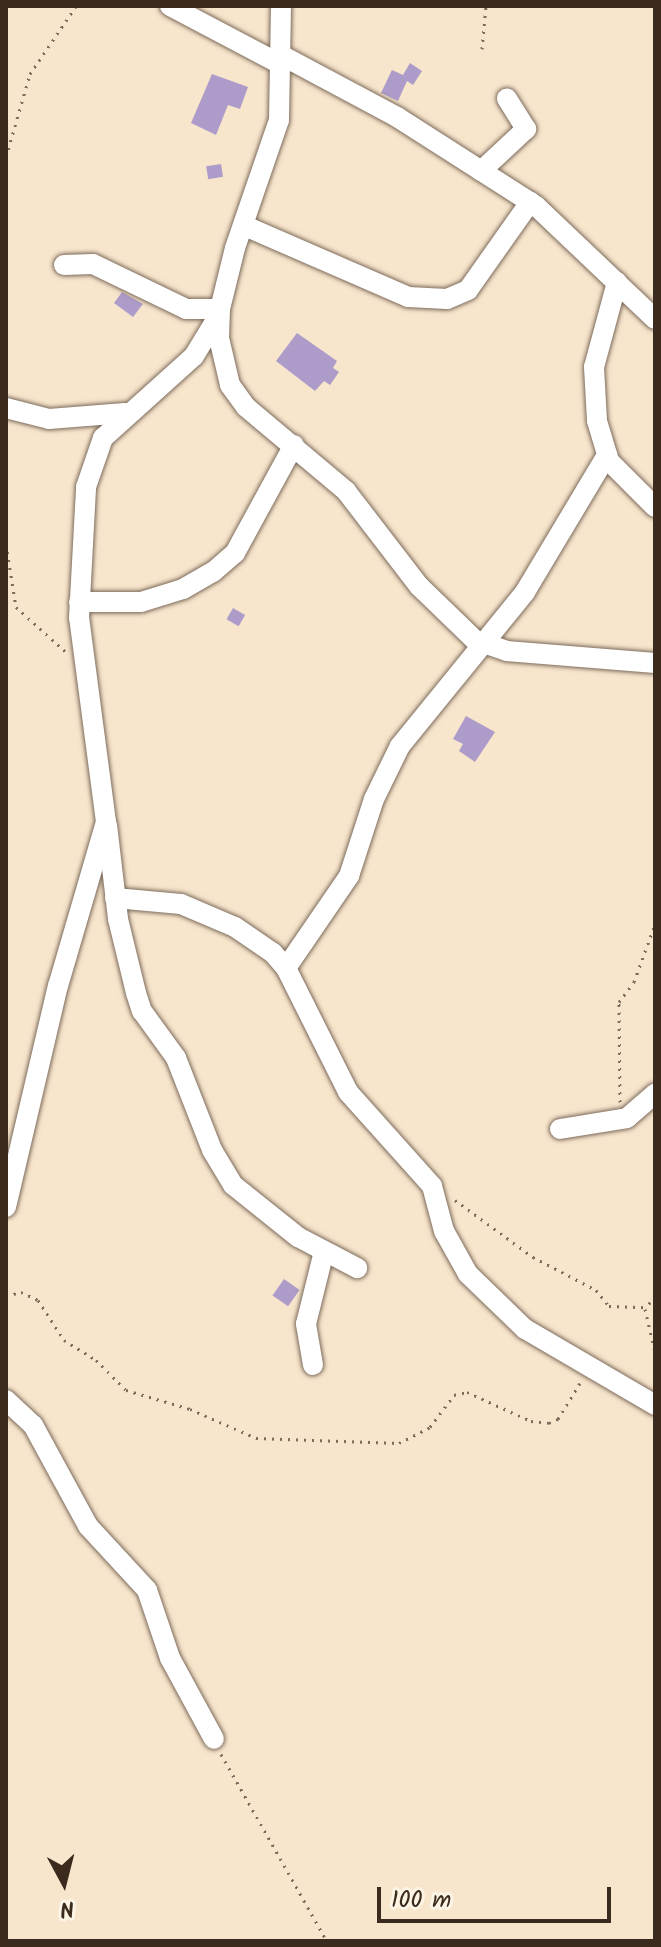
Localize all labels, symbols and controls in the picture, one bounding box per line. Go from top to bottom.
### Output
north arrow [24,1843,104,1923]
scale bar [381,1871,615,1921]
text: 100 m [391,1881,451,1920]
text: N [58,1889,76,1926]

